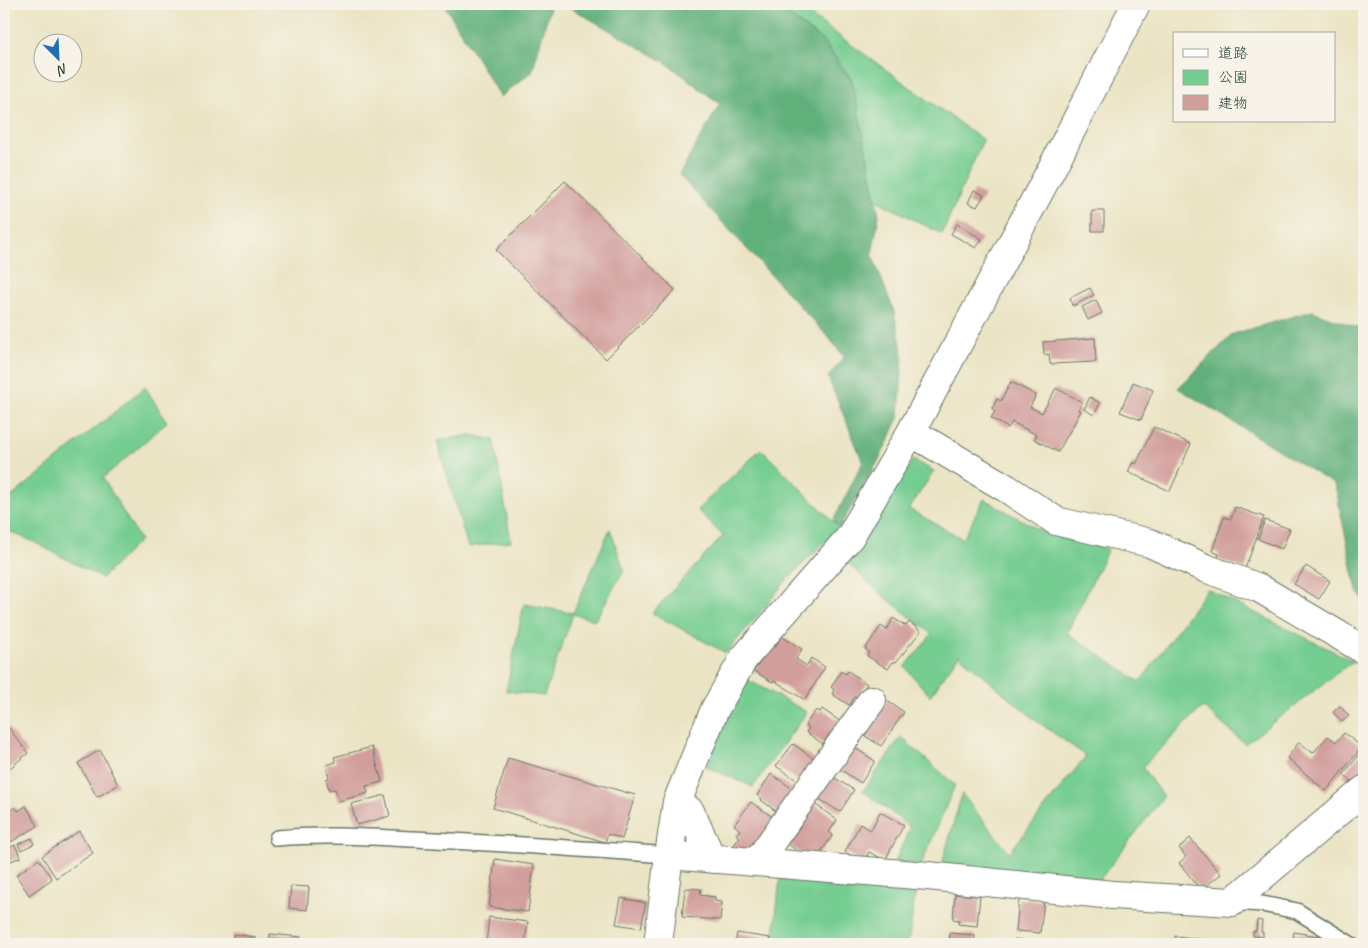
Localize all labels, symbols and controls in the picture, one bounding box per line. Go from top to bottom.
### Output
north arrow [32,32,82,82]
legend [1173,32,1336,122]
text: 道路 [1218,44,1248,63]
text: N [54,60,71,80]
text: 公園 [1218,68,1248,87]
text: 建物 [1218,94,1248,113]

